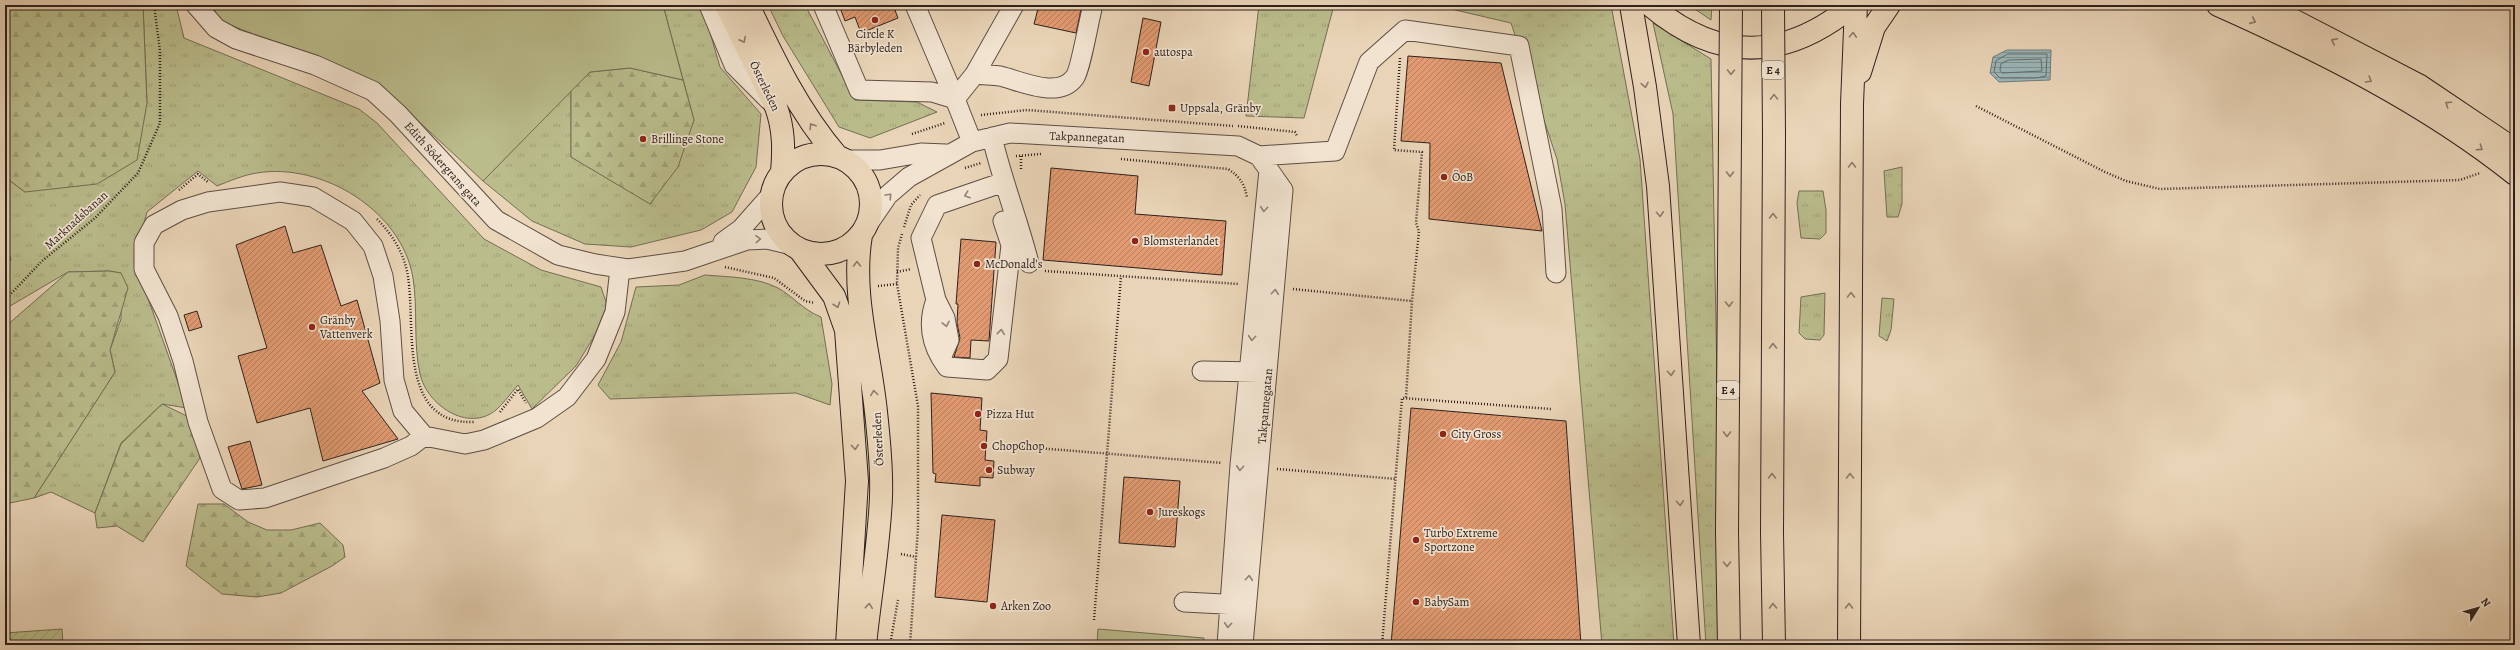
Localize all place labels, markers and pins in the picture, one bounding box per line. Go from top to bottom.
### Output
marker: Circle K Bärbyleden [870,15,880,25]
place label: Circle K Bärbyleden [847,26,903,56]
place label: autospa [1154,44,1193,60]
marker: autospa [1141,47,1151,57]
place label: Uppsala, Gränby [1180,100,1262,116]
marker: Uppsala, Gränby [1167,103,1177,113]
place label: Brillinge Stone [651,131,724,147]
marker: Brillinge Stone [638,134,648,144]
place label: ÖoB [1452,169,1473,185]
marker: ÖoB [1439,172,1449,182]
place label: Blomsterlandet [1143,233,1219,249]
marker: Blomsterlandet [1130,236,1140,246]
place label: McDonald's [985,256,1043,272]
marker: McDonald's [972,259,982,269]
place label: Gränby Vattenverk [319,312,373,342]
marker: Gränby Vattenverk [307,322,317,332]
place label: Pizza Hut [986,406,1034,422]
marker: Pizza Hut [973,409,983,419]
place label: City Gross [1451,426,1501,442]
marker: City Gross [1438,429,1448,439]
place label: ChopChop [992,438,1044,454]
marker: ChopChop [979,441,989,451]
place label: Subway [997,462,1035,478]
marker: Subway [984,465,994,475]
place label: Jureskogs [1158,504,1205,520]
marker: Jureskogs [1145,507,1155,517]
place label: Turbo Extreme Sportzone [1424,525,1498,555]
marker: Turbo Extreme Sportzone [1411,535,1421,545]
place label: BabySam [1424,594,1469,610]
marker: BabySam [1411,597,1421,607]
place label: Arken Zoo [1000,598,1051,614]
marker: Arken Zoo [988,601,998,611]

